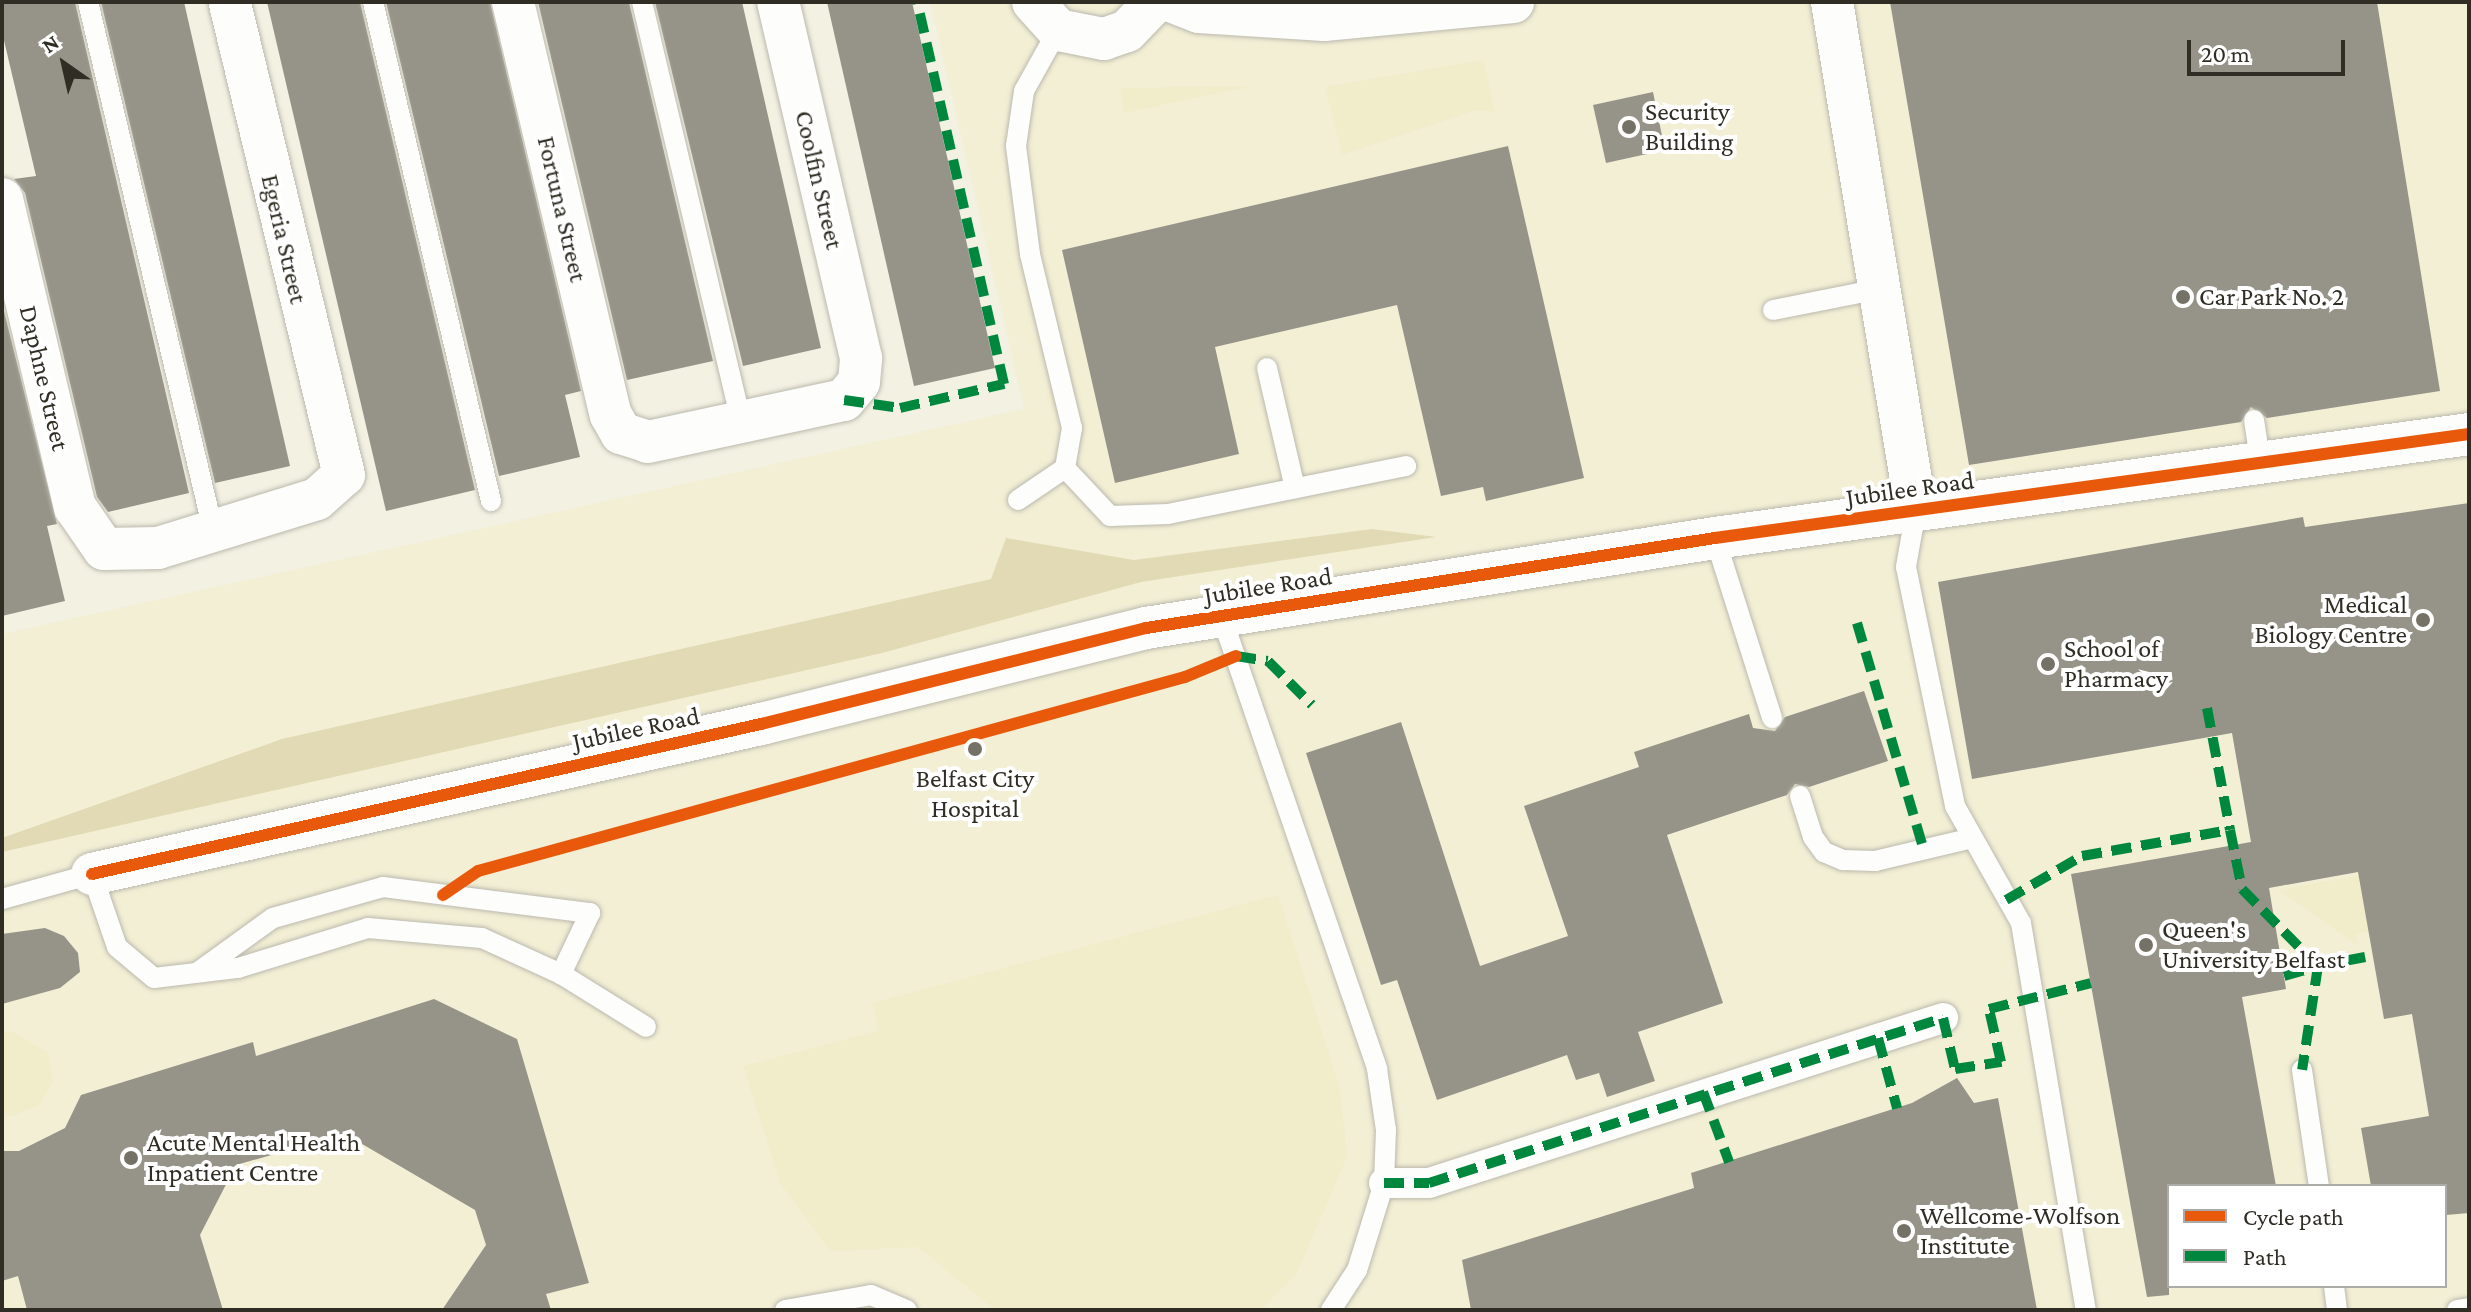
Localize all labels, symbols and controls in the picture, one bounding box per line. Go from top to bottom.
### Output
north arrow [24,24,104,104]
scale bar [2191,24,2349,74]
text: N [37,29,64,58]
text: 20 m [2201,40,2250,67]
place label: Security Building [1645,96,1734,158]
street label: Coolfin Street [788,108,850,252]
marker: Security Building [1620,118,1638,136]
street label: Fortuna Street [530,133,594,285]
street label: Egeria Street [254,171,314,307]
place label: Car Park No. 2 [2199,281,2344,313]
marker: Car Park No. 2 [2174,288,2192,306]
street label: Daphne Street [12,302,76,454]
street label: Jubilee Road [1844,465,1976,513]
street label: Jubilee Road [1202,560,1334,612]
place label: Medical Biology Centre [2255,589,2407,650]
marker: Medical Biology Centre [2414,611,2432,629]
place label: School of Pharmacy [2064,633,2168,694]
marker: School of Pharmacy [2039,655,2057,673]
street label: Jubilee Road [570,700,702,758]
marker: Belfast City Hospital [964,738,986,760]
place label: Belfast City Hospital [916,763,1034,824]
place label: Queen's University Belfast [2162,914,2345,976]
marker: Queen's University Belfast [2137,936,2155,954]
place label: Acute Mental Health Inpatient Centre [147,1127,360,1188]
marker: Acute Mental Health Inpatient Centre [122,1149,140,1167]
legend [2167,1184,2447,1288]
place label: Wellcome-Wolfson Institute [1920,1200,2120,1262]
text: Cycle path [2243,1203,2344,1230]
marker: Wellcome-Wolfson Institute [1895,1222,1913,1240]
text: Path [2243,1243,2287,1270]

